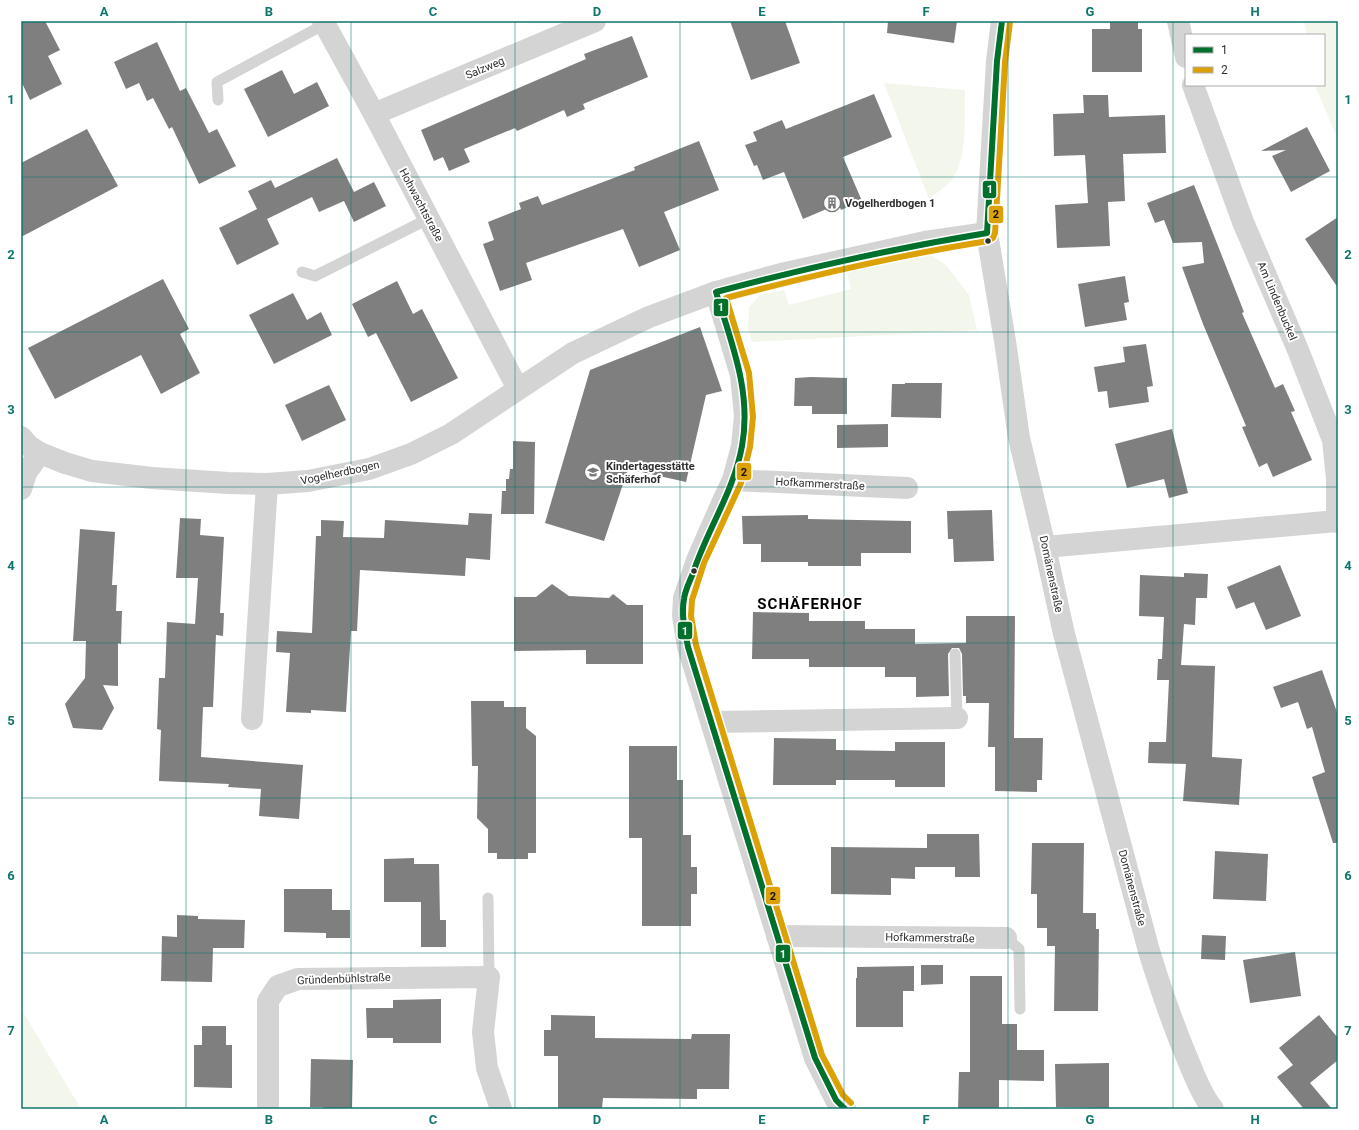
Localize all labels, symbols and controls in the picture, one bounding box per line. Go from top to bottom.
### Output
text: A [100,4,109,19]
text: B [265,4,273,19]
text: C [429,4,438,19]
text: D [593,4,601,19]
text: E [758,4,766,19]
text: F [922,4,930,19]
text: G [1086,4,1095,19]
text: H [1250,4,1260,19]
legend [1185,34,1325,86]
text: 1 [1221,43,1228,57]
street label: Salzweg [464,54,506,82]
text: 2 [1221,63,1228,77]
text: 1 [7,92,15,107]
text: 1 [1344,92,1352,107]
street label: Hohwachtstraße [396,166,446,244]
line badge: 1 [982,180,997,199]
text: 1 [987,183,993,196]
building icon: Vogelherdbogen 1 [822,193,842,213]
place label: Vogelherdbogen 1 [845,197,935,210]
line badge: 2 [988,205,1004,224]
text: 2 [993,208,999,221]
unlabelled marker [983,236,993,246]
text: 2 [7,247,15,262]
text: 2 [1344,247,1352,262]
street label: Am Lindenbuckel [1255,260,1299,342]
line badge: 1 [713,298,729,317]
text: 1 [718,301,724,314]
text: 3 [7,402,15,417]
text: 3 [1344,402,1352,417]
street label: Vogelherdbogen [300,458,380,488]
place label: Kindertagesstätte Schäferhof [606,460,695,486]
school or university icon: Kindertagesstätte Schäferhof [583,462,603,482]
line badge: 2 [736,462,752,481]
text: 2 [741,466,747,479]
street label: Hofkammerstraße [775,475,865,493]
street label: Domänenstraße [1037,534,1066,614]
text: 4 [7,558,15,573]
text: 4 [1344,558,1352,573]
unlabelled marker [689,566,699,576]
district label: SCHÄFERHOF [757,595,863,613]
line badge: 1 [677,621,693,640]
text: 1 [682,625,688,638]
text: 5 [7,713,15,728]
text: 5 [1344,713,1352,728]
street label: Domänenstraße [1116,849,1148,928]
text: 6 [7,868,15,883]
text: 6 [1344,868,1352,883]
line badge: 2 [765,886,781,905]
text: 2 [770,890,776,903]
street label: Hofkammerstraße [885,931,975,945]
line badge: 1 [775,944,791,963]
text: 1 [780,948,786,961]
street label: Gründenbühlstraße [297,971,391,987]
text: 7 [7,1023,15,1038]
text: 7 [1344,1023,1352,1038]
text: A [100,1112,109,1127]
text: B [265,1112,273,1127]
text: C [429,1112,438,1127]
text: D [593,1112,601,1127]
text: E [758,1112,766,1127]
text: F [922,1112,930,1127]
text: G [1086,1112,1095,1127]
text: H [1250,1112,1260,1127]

